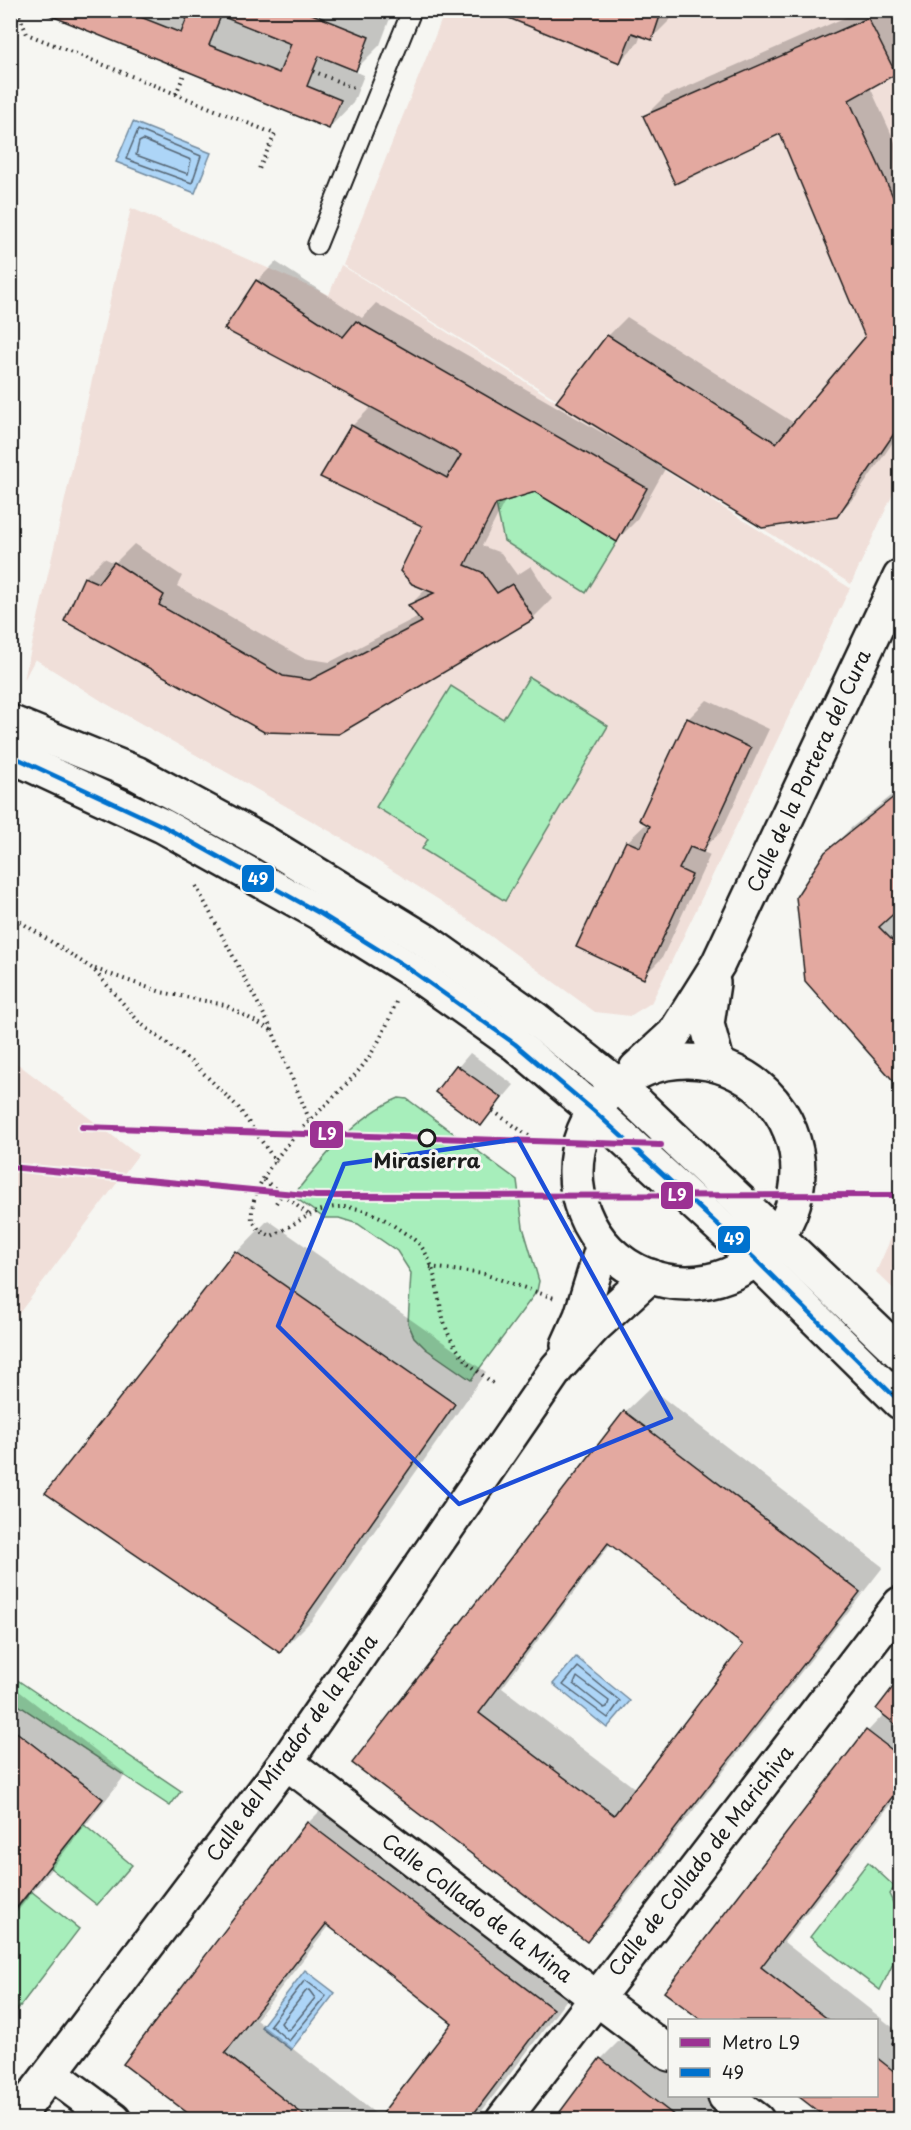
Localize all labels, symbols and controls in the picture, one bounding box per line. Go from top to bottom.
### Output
street label: Calle de la Portera del Cura [738,644,878,897]
line badge: 49 [241,864,275,893]
text: 49 [248,866,268,890]
line badge: L9 [309,1120,344,1149]
text: L9 [318,1121,336,1145]
marker: Mirasierra [418,1129,436,1147]
place label: Mirasierra [374,1145,480,1175]
line badge: L9 [660,1181,694,1210]
text: L9 [668,1182,686,1206]
line badge: 49 [717,1225,751,1254]
text: 49 [724,1226,744,1250]
street label: Calle del Mirador de la Reina [198,1627,384,1867]
street label: Calle de Collado de Marichiva [600,1738,800,1982]
street label: Calle Collado de la Mina [376,1825,580,1989]
legend [668,2019,878,2097]
text: Metro L9 [722,2028,800,2055]
text: 49 [722,2058,744,2085]

